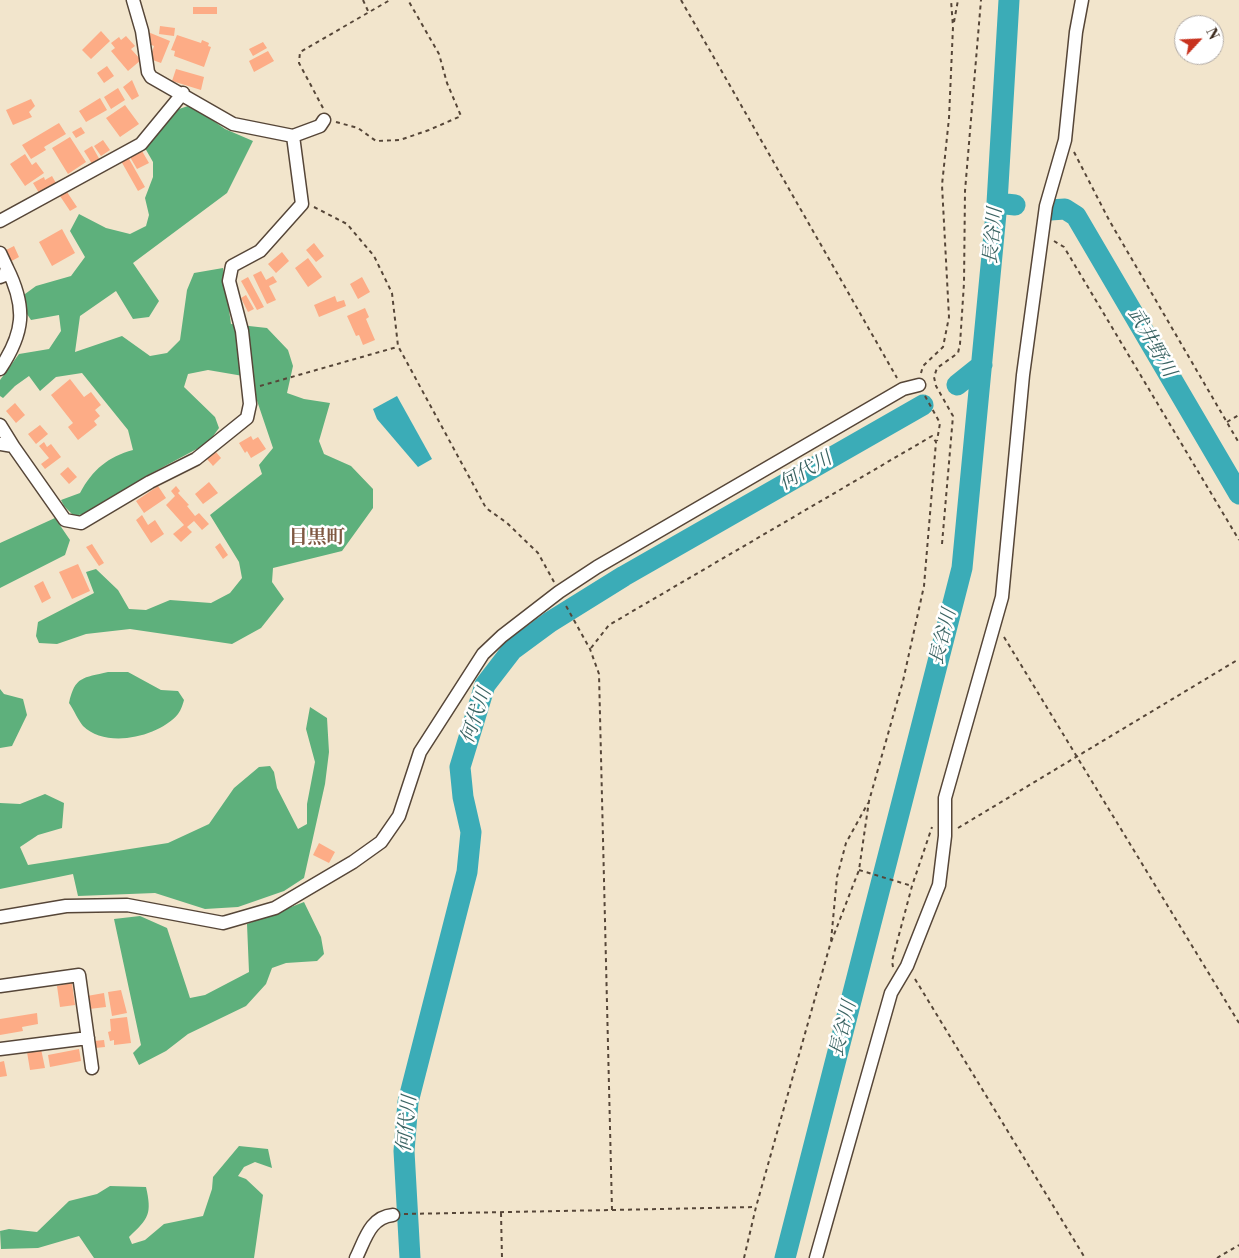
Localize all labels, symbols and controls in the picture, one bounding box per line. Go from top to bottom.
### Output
north arrow [1174,15,1224,65]
text: N [1201,25,1222,43]
water label: 長谷川 [980,207,1008,265]
water label: 武井野川 [1122,304,1180,382]
water label: 何代川 [776,448,836,496]
district label: 目黒町 [289,527,345,549]
water label: 長谷川 [926,607,962,667]
water label: 何代川 [457,685,497,747]
water label: 長谷川 [826,999,862,1059]
water label: 何代川 [394,1094,422,1154]

